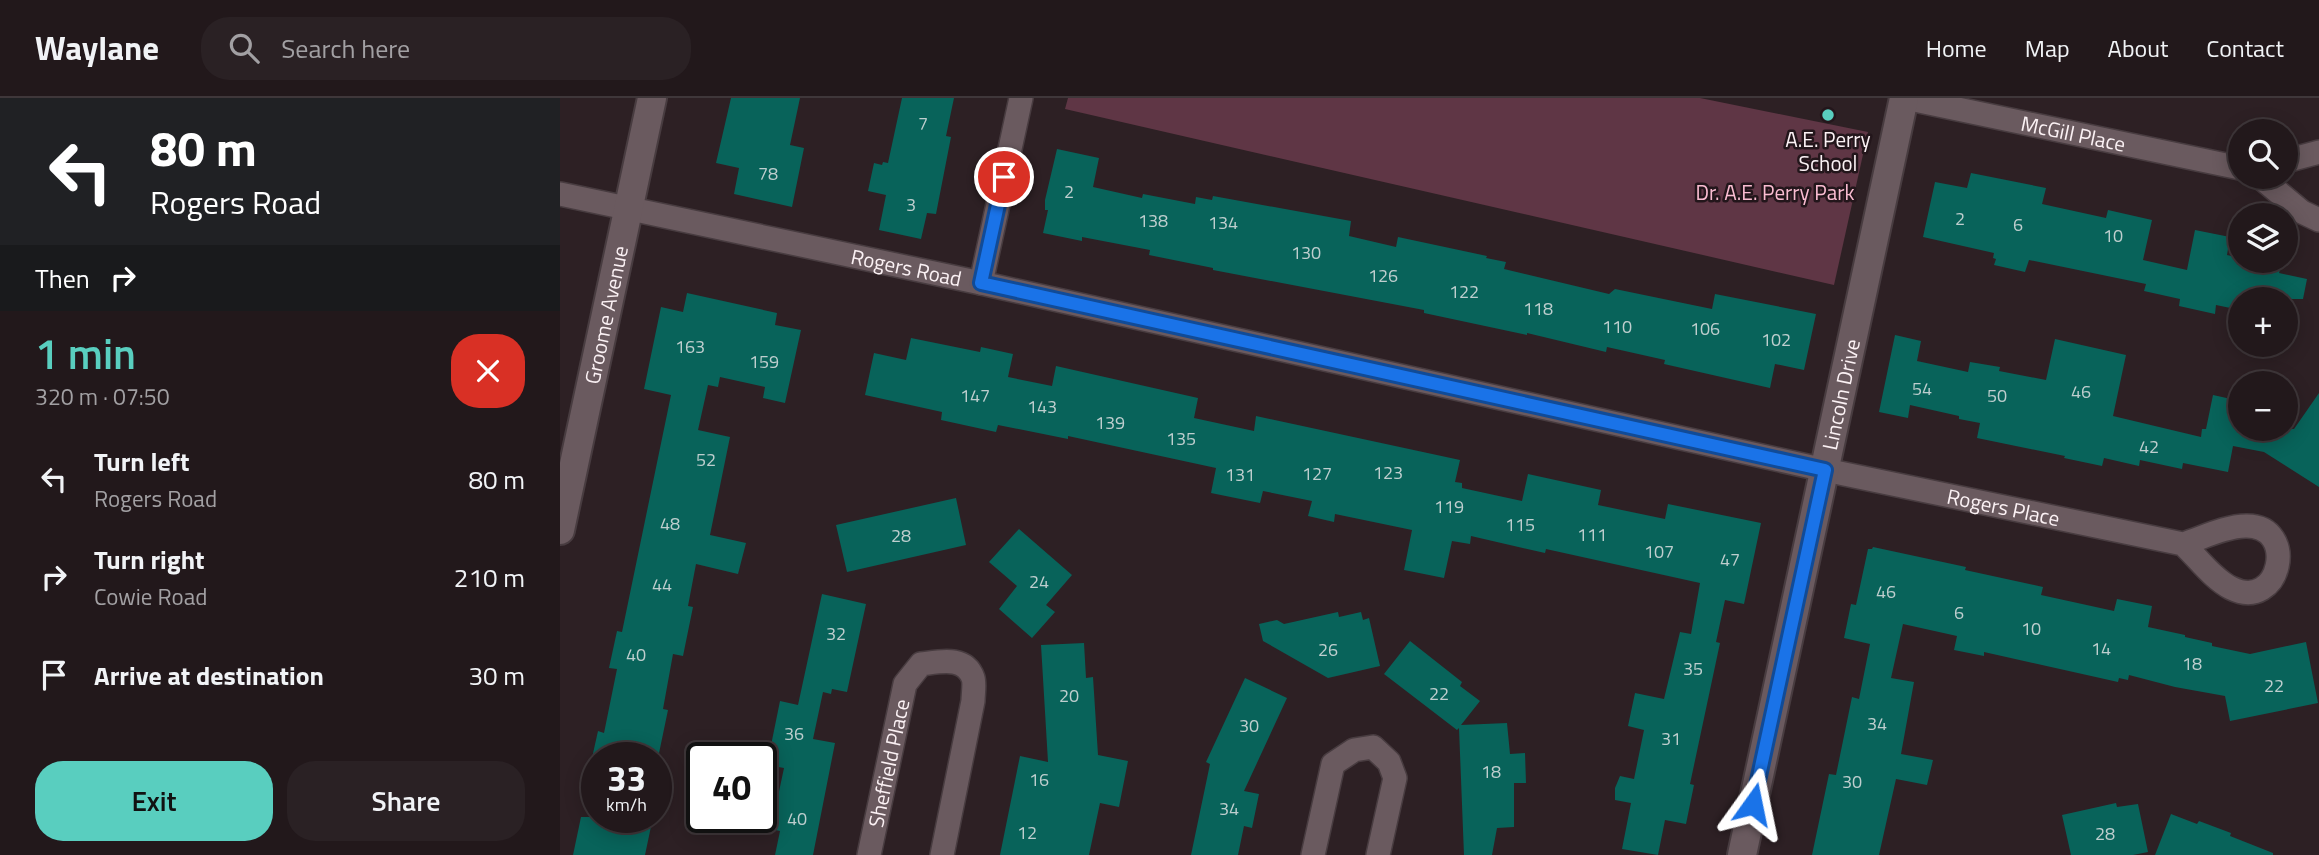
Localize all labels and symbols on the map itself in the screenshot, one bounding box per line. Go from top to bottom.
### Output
marker: A.E. Perry School [1820,107,1836,123]
street label: McGill Place [2018,107,2129,160]
house number: 7 [918,110,928,137]
place label: A.E. Perry School [1785,123,1871,179]
pin [974,147,1034,207]
house number: 78 [758,160,778,187]
park label: Dr. A.E. Perry Park [1695,176,1855,208]
house number: 2 [1064,178,1074,205]
house number: 3 [906,191,916,218]
house number: 2 [1955,205,1965,232]
house number: 138 [1138,207,1168,234]
house number: 134 [1208,209,1238,236]
house number: 6 [2013,211,2023,238]
house number: 10 [2103,222,2123,249]
house number: 130 [1291,239,1321,266]
street label: Rogers Road [848,240,965,294]
street label: Groome Avenue [576,243,636,387]
house number: 126 [1368,262,1398,289]
house number: 122 [1449,278,1479,305]
house number: 118 [1523,295,1553,322]
house number: 110 [1602,313,1632,340]
house number: 106 [1690,315,1720,342]
house number: 102 [1761,326,1791,353]
house number: 163 [675,333,705,360]
street label: Lincoln Drive [1813,336,1868,453]
house number: 159 [749,348,779,375]
house number: 54 [1912,375,1932,402]
house number: 46 [2071,378,2091,405]
house number: 147 [960,382,990,409]
house number: 50 [1987,382,2007,409]
house number: 143 [1027,393,1057,420]
house number: 139 [1095,409,1125,436]
house number: 135 [1166,425,1196,452]
house number: 42 [2139,433,2159,460]
house number: 52 [696,446,716,473]
house number: 123 [1373,459,1403,486]
house number: 127 [1302,460,1332,487]
house number: 131 [1225,461,1255,488]
street label: Rogers Place [1944,480,2063,534]
house number: 119 [1434,493,1464,520]
house number: 48 [660,510,680,537]
house number: 115 [1505,511,1535,538]
house number: 111 [1577,521,1607,548]
house number: 28 [891,522,911,549]
house number: 107 [1644,538,1674,565]
house number: 47 [1720,546,1740,573]
house number: 24 [1029,568,1049,595]
house number: 44 [652,571,672,598]
house number: 46 [1876,578,1896,605]
house number: 6 [1954,599,1964,626]
house number: 10 [2021,615,2041,642]
house number: 32 [826,620,846,647]
house number: 14 [2091,635,2111,662]
house number: 26 [1318,636,1338,663]
house number: 40 [626,641,646,668]
house number: 18 [2182,650,2202,677]
house number: 35 [1683,655,1703,682]
house number: 22 [2264,672,2284,699]
house number: 22 [1429,680,1449,707]
house number: 20 [1059,682,1079,709]
street label: Sheffield Place [859,696,917,830]
house number: 34 [1867,710,1887,737]
house number: 30 [1239,712,1259,739]
house number: 36 [784,720,804,747]
house number: 31 [1661,725,1681,752]
speed limit sign: 40 [686,742,777,833]
house number: 18 [1481,758,1501,785]
house number: 16 [1029,766,1049,793]
position arrow [1716,767,1790,841]
house number: 30 [1842,768,1862,795]
house number: 34 [1219,795,1239,822]
house number: 40 [787,805,807,832]
house number: 12 [1017,819,1037,846]
house number: 28 [2095,820,2115,847]

